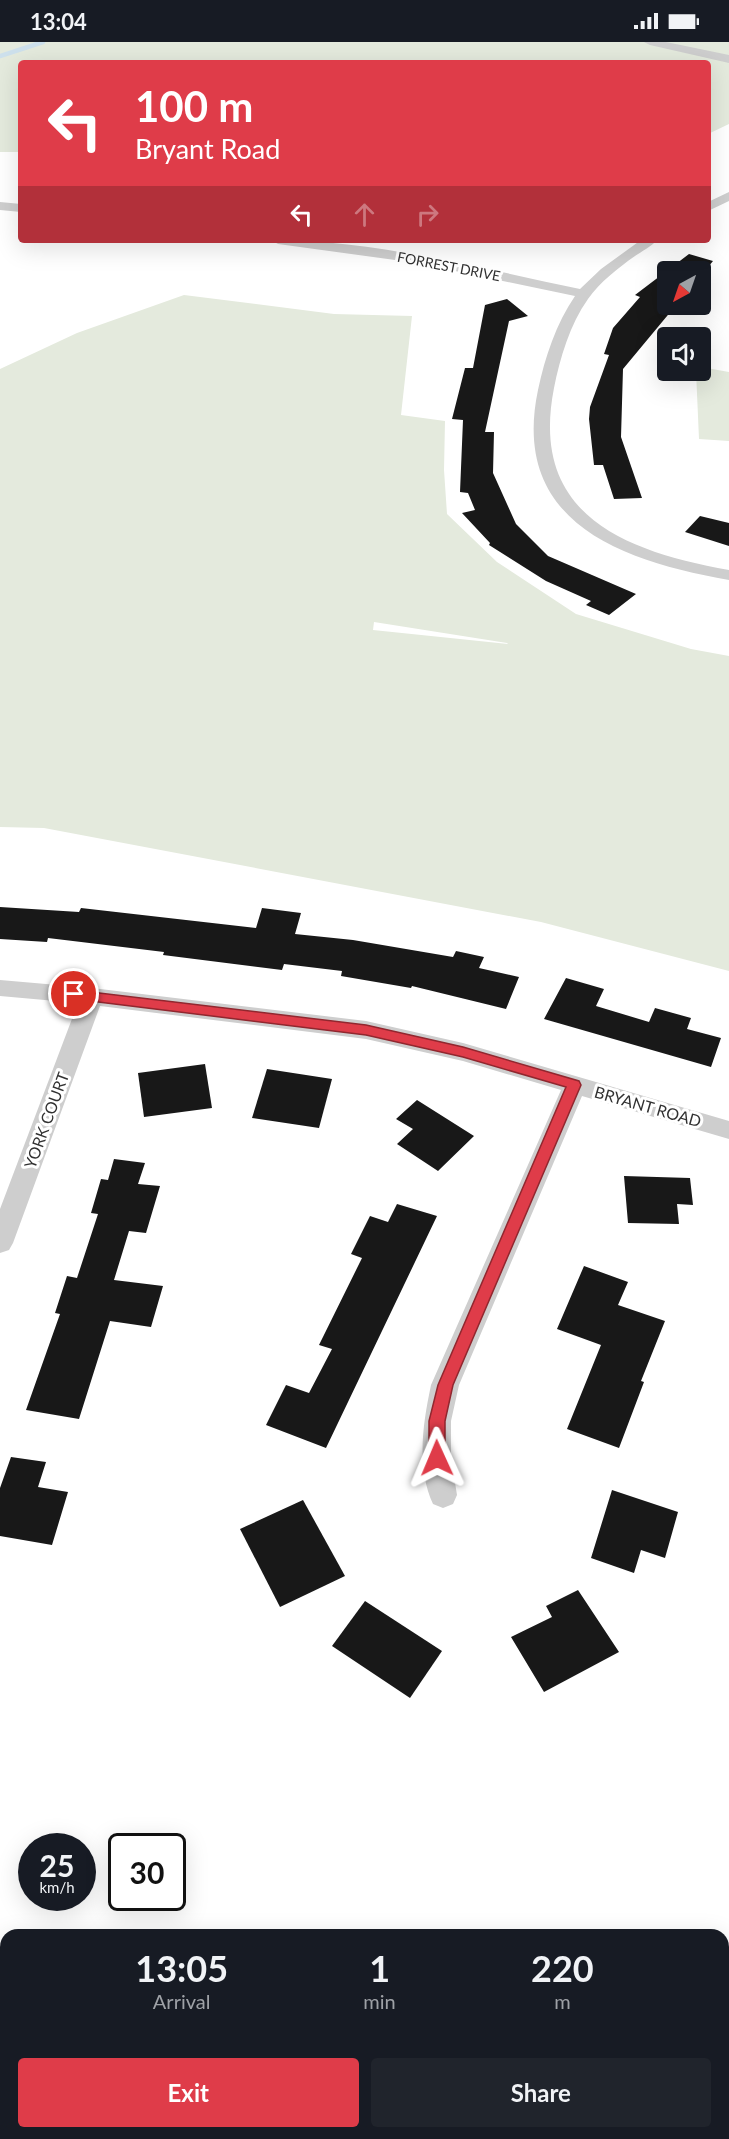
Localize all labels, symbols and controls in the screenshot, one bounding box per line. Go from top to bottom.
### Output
text: 13:04 [30,8,87,35]
text: 100 m [135,81,253,131]
icon: left [36,84,114,162]
text: Bryant Road [135,132,280,165]
icon: left [285,198,318,231]
icon: ahead [348,198,381,231]
icon: right [411,198,444,231]
street label: FORREST DRIVE [396,248,502,284]
north arrow [657,261,711,315]
map controls [657,261,711,381]
button: sound [657,327,711,381]
pin [48,968,99,1019]
icon: arrive [57,977,90,1010]
street label: YORK COURT [20,1069,72,1171]
street label: BRYANT ROAD [592,1082,704,1130]
position arrow [405,1426,469,1490]
speed limit sign: 30 [108,1833,186,1911]
text: 25 [40,1847,74,1883]
text: km/h [39,1878,75,1896]
text: 13:05 [135,1946,228,1990]
text: 1 [369,1946,390,1990]
text: 220 [531,1946,594,1990]
text: Arrival [153,1989,210,2013]
text: min [363,1989,396,2013]
text: m [554,1989,571,2013]
button: Exit [18,2058,359,2127]
button: Share [371,2058,711,2127]

